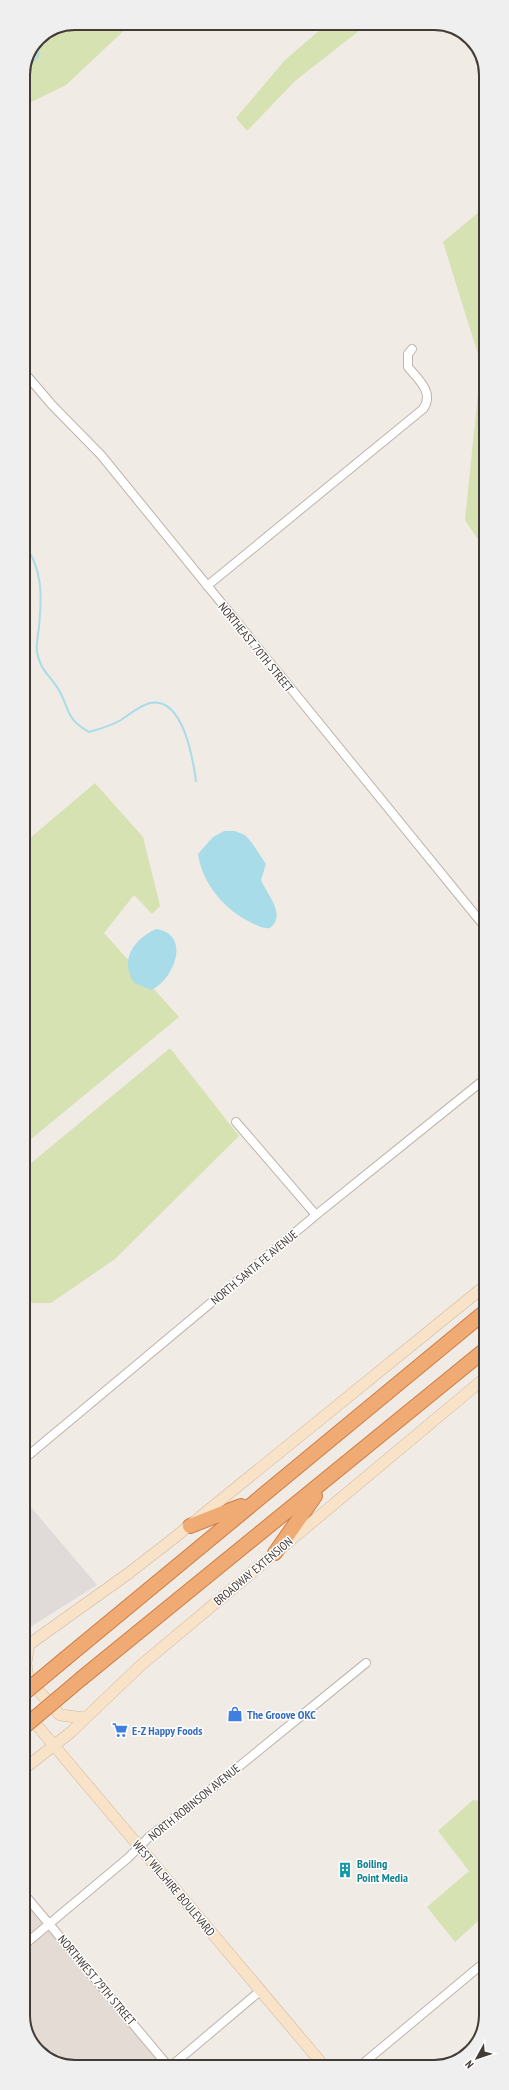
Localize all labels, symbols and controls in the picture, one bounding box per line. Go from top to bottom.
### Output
street label: NORTHEAST 70TH STREET [215,599,297,695]
street label: NORTH SANTA FE AVENUE [208,1226,300,1308]
street label: BROADWAY EXTENSION [210,1534,296,1608]
shop icon: The Groove OKC [226,1705,244,1723]
place label: The Groove OKC [247,1707,316,1722]
supermarket icon: E-Z Happy Foods [111,1721,129,1739]
place label: E-Z Happy Foods [132,1723,202,1738]
street label: NORTH ROBINSON AVENUE [145,1760,243,1844]
street label: WEST WILSHIRE BOULEVARD [129,1837,219,1939]
place label: Boiling Point Media [357,1856,408,1885]
building icon: Boiling Point Media [336,1861,354,1879]
street label: NORTHWEST 79TH STREET [55,1932,139,2029]
north arrow [457,2038,497,2078]
text: N [462,2058,477,2071]

